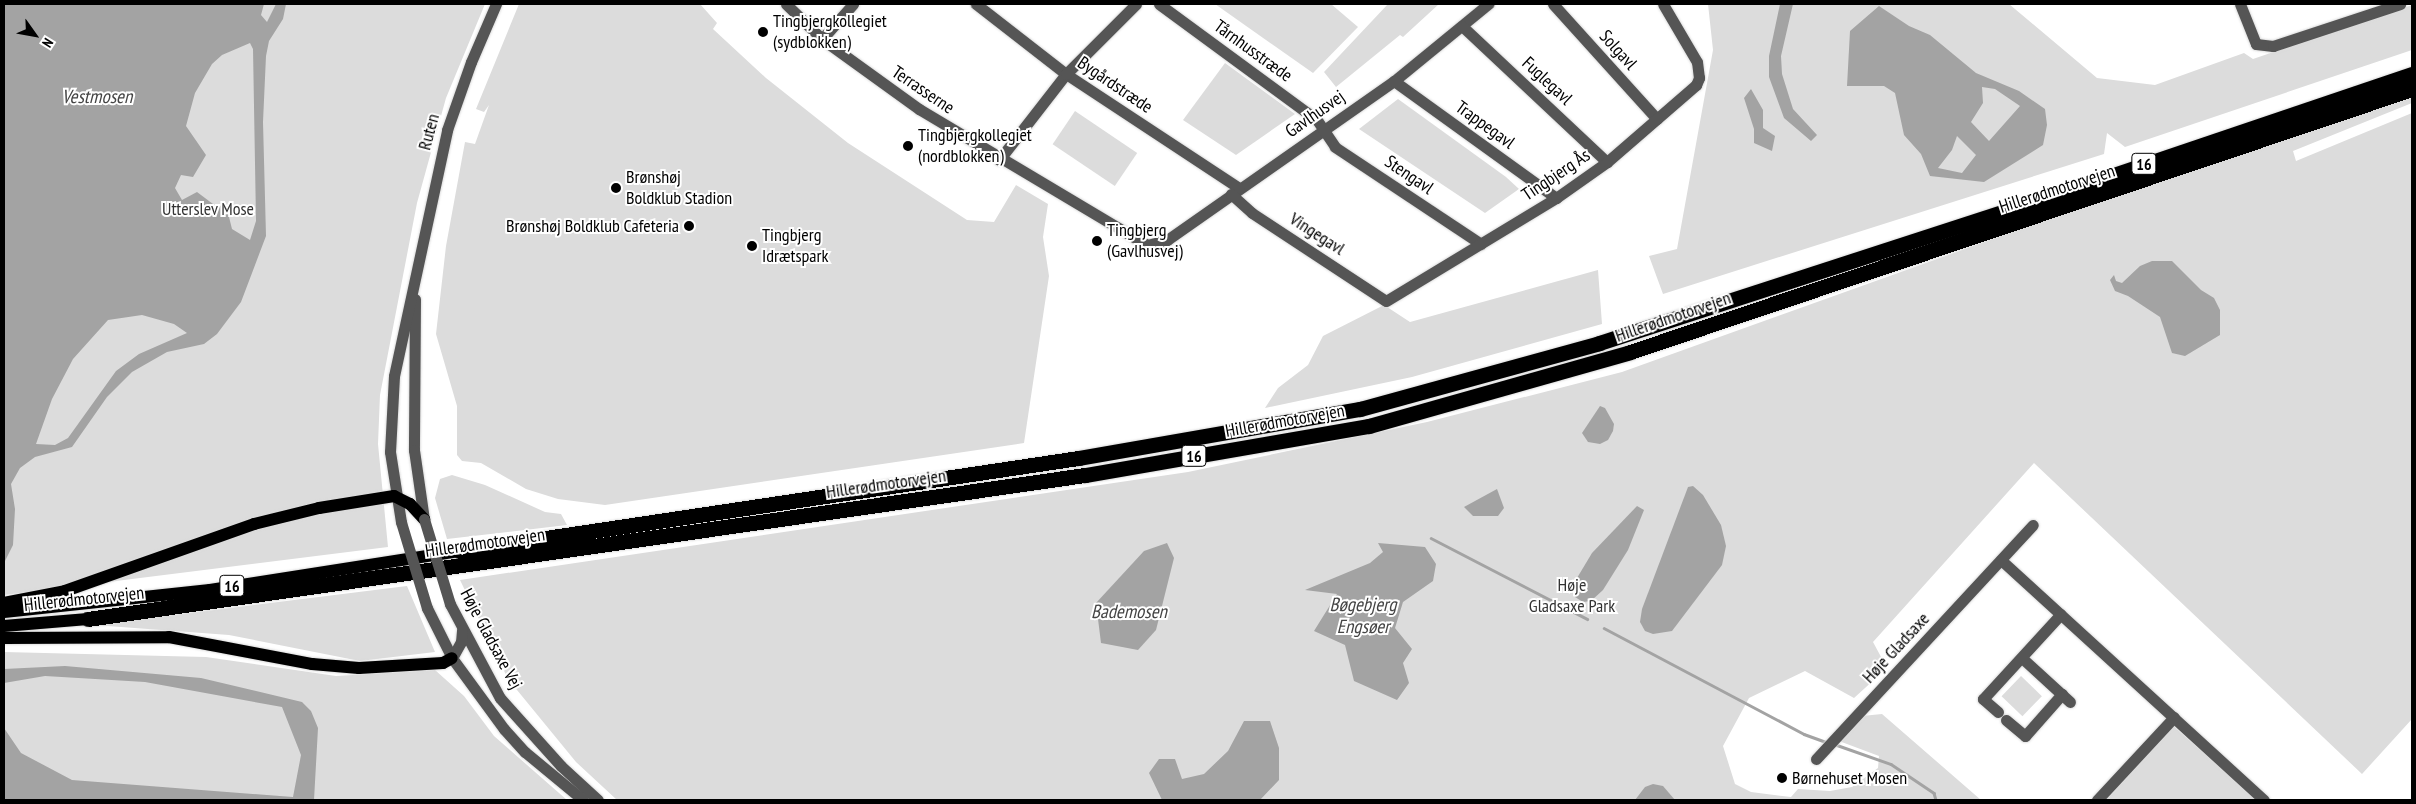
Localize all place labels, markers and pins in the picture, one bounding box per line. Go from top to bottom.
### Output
place label: Tingbjergkollegiet (sydblokken) [773,11,887,54]
marker: Tingbjergkollegiet (sydblokken) [757,26,769,38]
place label: Tingbjergkollegiet (nordblokken) [918,125,1032,168]
marker: Tingbjergkollegiet (nordblokken) [902,140,914,152]
place label: Brønshøj Boldklub Stadion [626,167,732,210]
marker: Brønshøj Boldklub Stadion [610,182,622,194]
place label: Brønshøj Boldklub Cafeteria [506,215,679,237]
marker: Brønshøj Boldklub Cafeteria [683,220,695,232]
place label: Tingbjerg (Gavlhusvej) [1107,220,1183,262]
place label: Tingbjerg Idrætspark [762,225,828,268]
marker: Tingbjerg (Gavlhusvej) [1091,235,1103,247]
marker: Tingbjerg Idrætspark [746,240,758,252]
place label: Børnehuset Mosen [1792,767,1907,789]
marker: Børnehuset Mosen [1776,772,1788,784]

